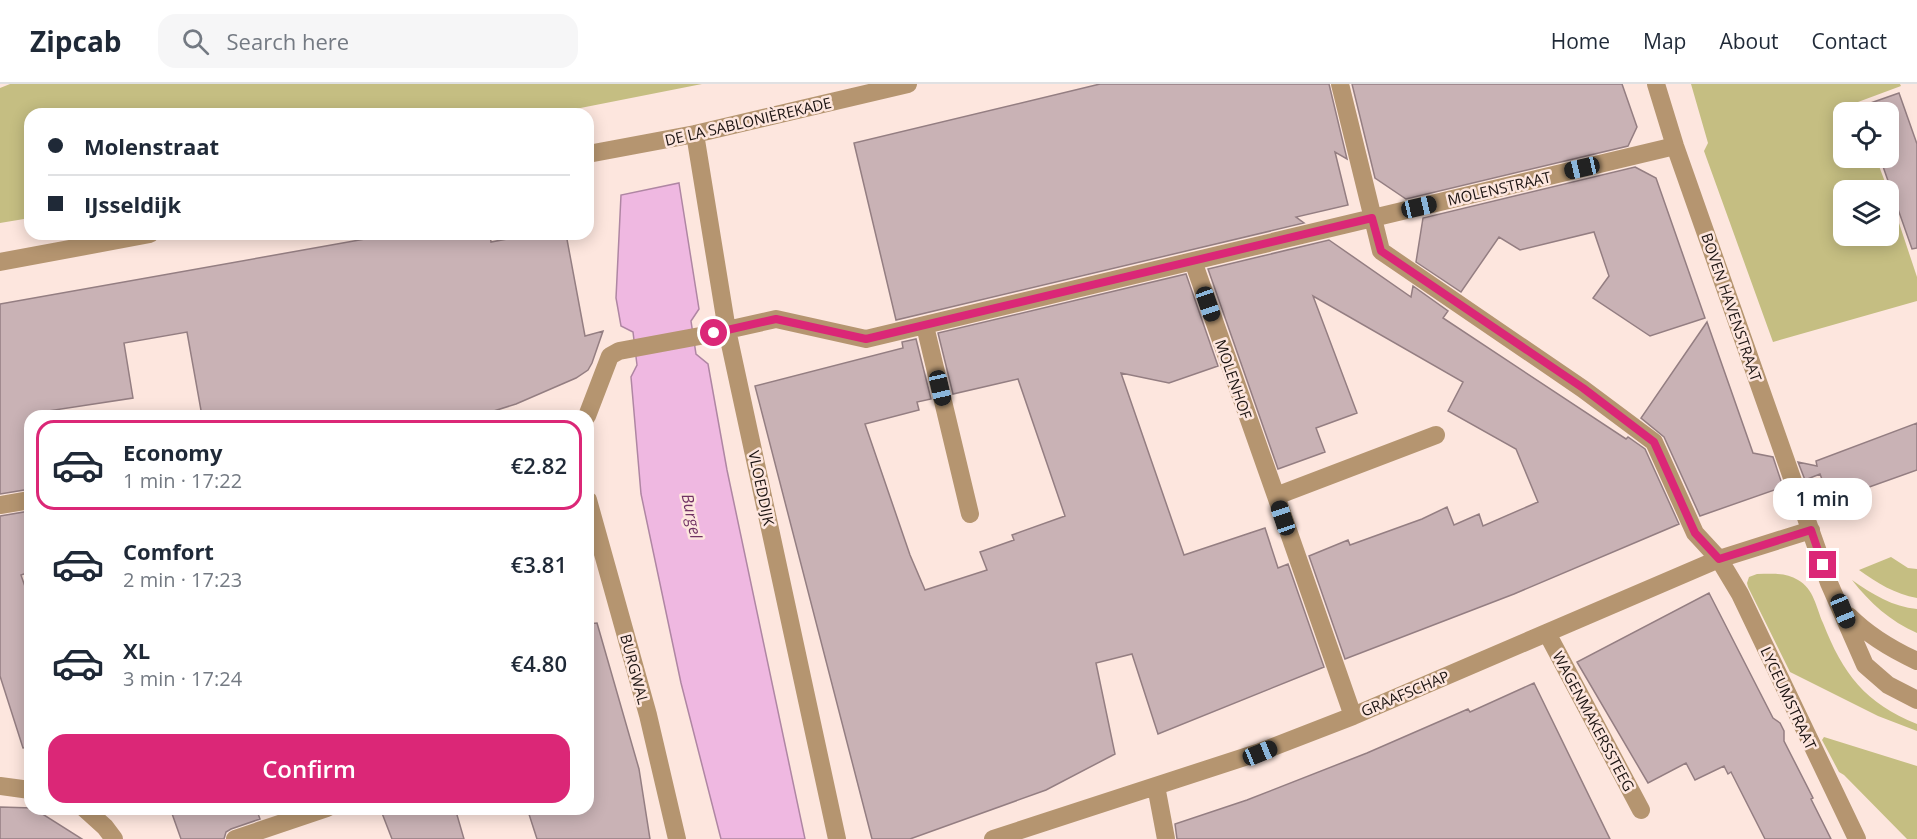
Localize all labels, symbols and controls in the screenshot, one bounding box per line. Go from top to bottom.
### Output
search box [158,14,578,68]
text: Zipcab [30,22,122,60]
icon: search [179,25,212,58]
text: Search here [227,26,349,56]
text: Home [1551,27,1610,55]
text: Map [1643,27,1686,55]
text: About [1719,27,1779,55]
text: Contact [1812,27,1887,55]
street label: DE LA SABLONIÈREKADE [663,92,833,150]
map controls [1833,102,1899,246]
button: locate [1833,102,1899,168]
text: Molenstraat [84,131,219,161]
car [1562,155,1602,181]
street label: MOLENSTRAAT [1445,166,1553,210]
button: layers [1833,180,1899,246]
text: IJsseldijk [84,189,181,219]
car [1399,194,1439,220]
street label: BOVEN HAVENSTRAAT [1697,230,1767,385]
car [1194,284,1222,324]
route start [700,319,727,346]
street label: MOLENHOF [1211,336,1257,422]
car [927,368,953,408]
text: Economy [123,437,222,467]
icon: car [51,438,105,492]
street label: VLOEDDIJK [744,449,780,528]
text: €2.82 [511,450,567,480]
text: 1 min · 17:22 [123,467,242,494]
callout: 1 min [1774,478,1872,520]
text: 1 min [1796,485,1850,512]
water label: Burgel [677,491,708,541]
car [1269,498,1297,538]
text: Comfort [123,536,214,566]
icon: car [51,537,105,591]
text: €3.81 [511,549,567,579]
route end [1809,551,1836,578]
text: 2 min · 17:23 [123,566,242,593]
car [1828,591,1858,631]
street label: BURGWAL [616,632,654,707]
text: XL [123,635,150,665]
icon: car [51,636,105,690]
street label: LYCEUMSTRAAT [1756,643,1822,753]
street label: WAGENMAKERSSTEEG [1549,647,1639,795]
text: €4.80 [511,648,567,678]
text: 3 min · 17:24 [123,665,242,692]
street label: GRAAFSCHAP [1358,665,1452,721]
button: Confirm [48,734,570,803]
car [1240,738,1280,768]

